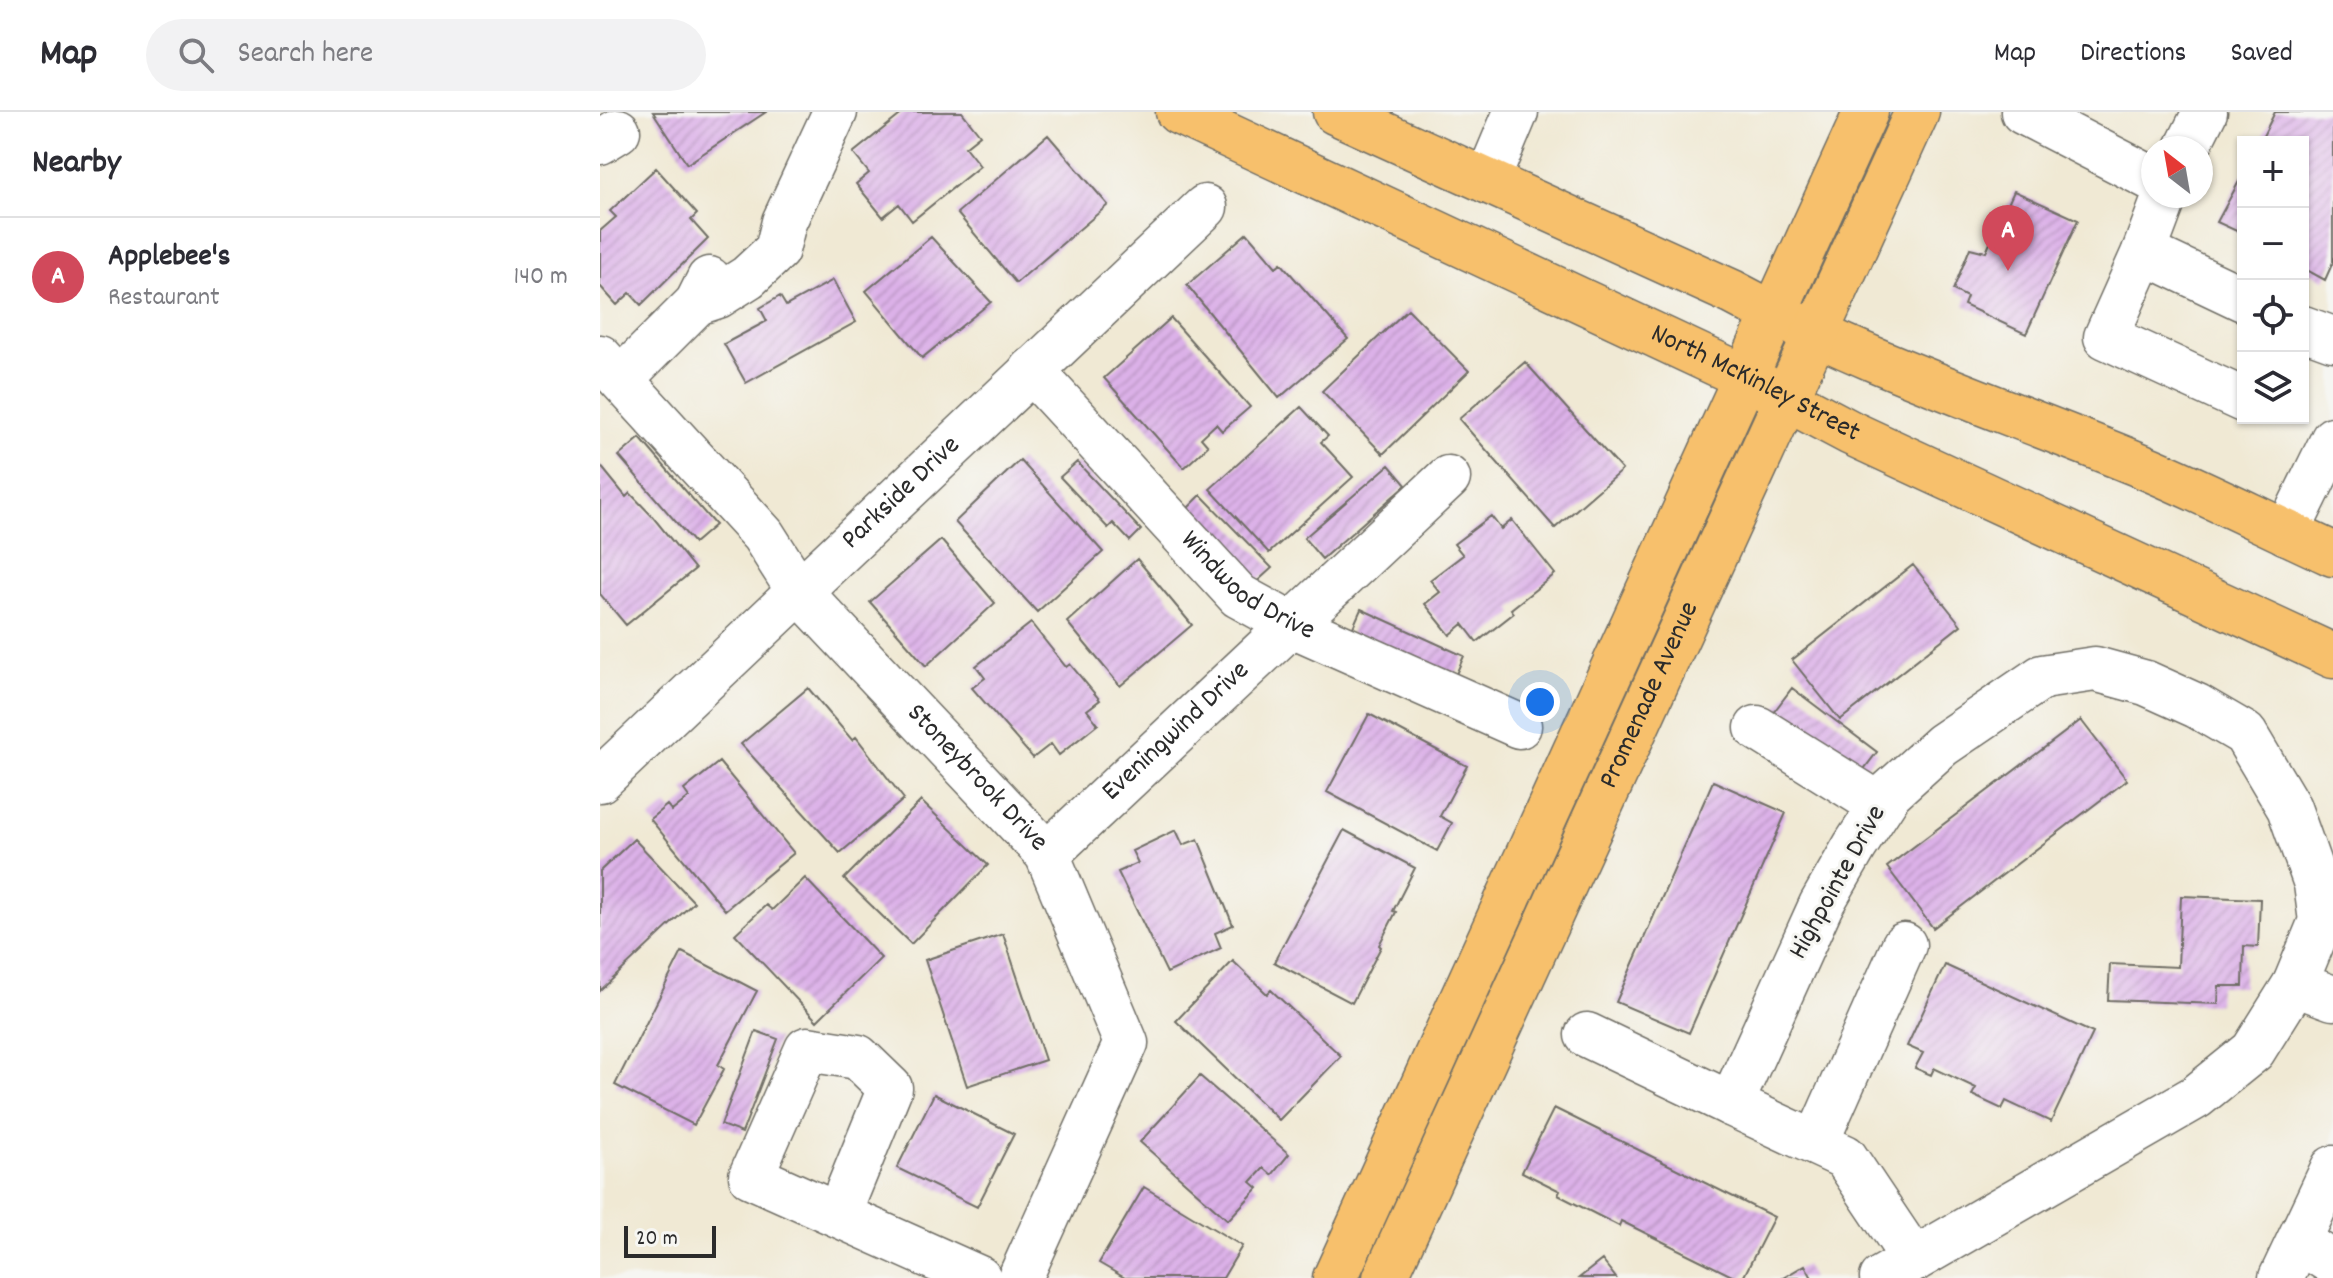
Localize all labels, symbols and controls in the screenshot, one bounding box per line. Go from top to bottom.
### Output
search box [146,19,706,91]
text: Map [40,28,98,83]
icon: search [174,33,218,77]
text: Search here [238,34,373,77]
text: Map [1994,35,2036,75]
text: Directions [2080,35,2186,75]
text: Saved [2230,35,2293,75]
north arrow [2141,136,2213,208]
map controls [2237,136,2309,424]
button: + [2237,136,2309,208]
text: Nearby [32,140,121,189]
pin: A [1982,205,2034,271]
button: − [2237,208,2309,280]
text: Applebee's [108,237,230,280]
text: A [51,259,65,296]
text: 140 m [514,259,568,296]
text: Restaurant [108,280,220,317]
button: locate [2237,280,2309,352]
street label: North McKinley Street [1643,315,1866,454]
button: layers [2237,352,2309,424]
street label: Parkside Drive [834,428,970,560]
street label: Windwood Drive [1169,523,1321,652]
street label: Promenade Avenue [1591,596,1711,796]
street label: Eveningwind Drive [1094,653,1260,812]
your location [1520,682,1560,722]
street label: Stoneybrook Drive [896,696,1056,862]
street label: Highpointe Drive [1780,799,1898,967]
scale bar [624,1222,716,1258]
text: 20 m [636,1224,678,1255]

